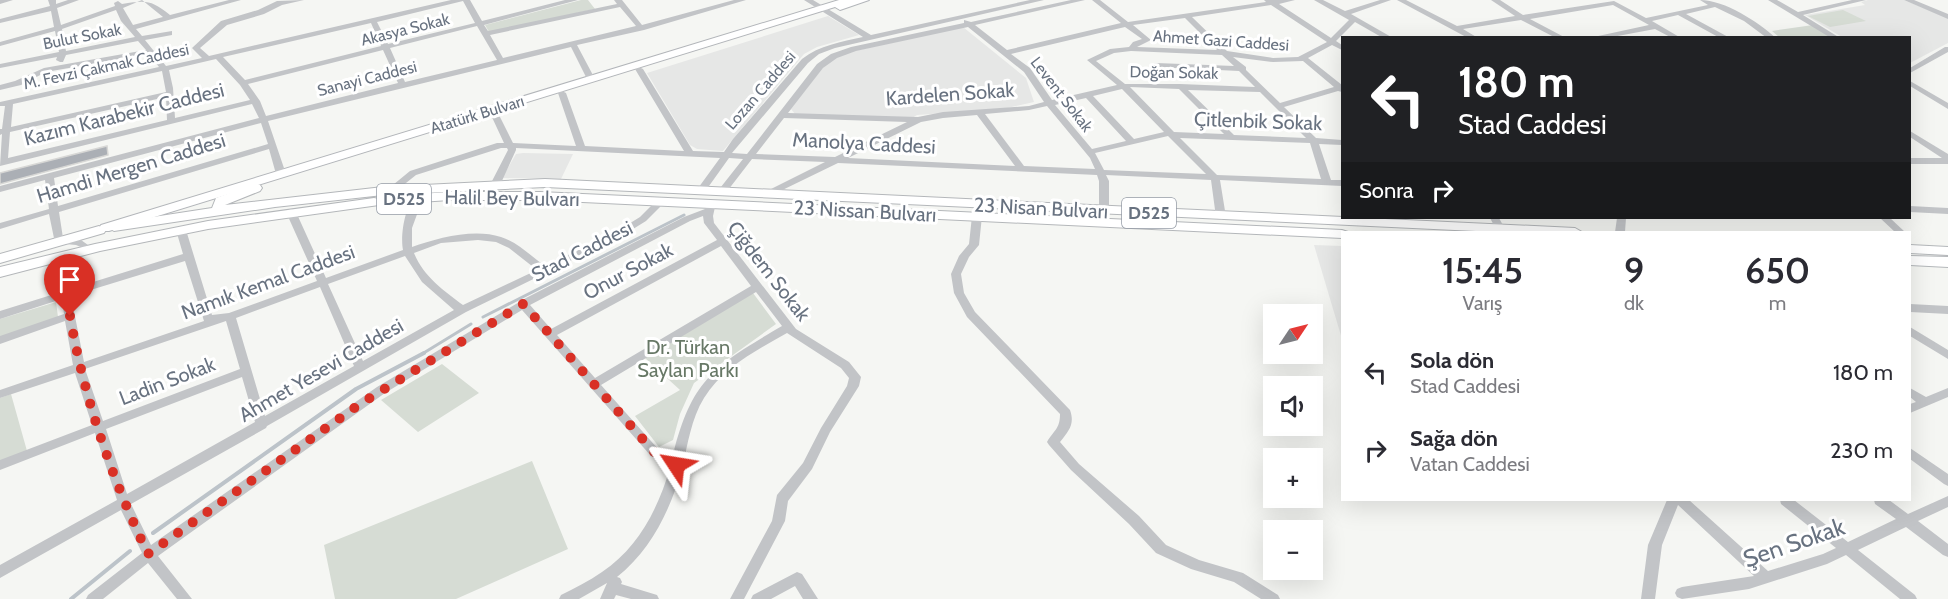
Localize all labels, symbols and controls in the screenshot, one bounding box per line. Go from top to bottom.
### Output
street label: Akasya Sokak [359,9,452,50]
street label: Bulut Sokak [41,19,124,53]
street label: Ahmet Gazi Caddesi [1152,26,1290,55]
street label: M. Fevzi Çakmak Caddesi [22,40,191,93]
street label: Lozan Caddesi [721,47,800,133]
street label: Levent Sokak [1026,53,1097,136]
text: 180 m [1458,56,1574,108]
street label: Sanayi Caddesi [315,57,419,100]
icon: left [1359,60,1437,138]
street label: Doğan Sokak [1130,62,1219,83]
street label: Kazım Karabekir Caddesi [21,77,227,151]
street label: Kardelen Sokak [885,78,1015,110]
street label: Atatürk Bulvarı [428,91,526,138]
street label: Çitlenbik Sokak [1193,107,1323,135]
text: Stad Caddesi [1458,108,1607,141]
street label: Manolya Caddesi [792,127,936,159]
street label: Hamdi Mergen Caddesi [34,128,228,208]
icon: right [1426,174,1459,207]
text: Sonra [1359,177,1414,204]
road number: D525 [377,184,431,214]
street label: Halil Bey Bulvarı [444,185,580,211]
street label: 23 Nisan Bulvarı [973,192,1109,224]
street label: 23 Nissan Bulvarı [793,195,937,227]
road number: D525 [1122,198,1176,228]
street label: Stad Caddesi [527,215,637,287]
street label: Çiğdem Sokak [723,216,815,326]
street label: Onur Sokak [579,237,677,305]
street label: Namık Kemal Caddesi [178,239,358,325]
text: 15:45 [1442,248,1523,292]
text: 9 [1624,248,1644,292]
text: 650 [1745,248,1810,292]
pin [44,254,95,316]
icon: arrive [53,263,86,296]
text: Varış [1463,291,1502,315]
text: dk [1624,291,1644,315]
text: m [1769,291,1786,315]
north arrow [1263,304,1323,364]
map controls [1263,304,1323,580]
street label: Ahmet Yesevi Caddesi [234,313,408,427]
park label: Dr. Türkan Saylan Parkı [637,335,739,382]
text: Sola dön [1410,347,1494,374]
street label: Ladin Sokak [116,352,218,410]
icon: left [1359,356,1392,389]
text: 180 m [1833,359,1893,386]
text: Stad Caddesi [1410,374,1520,398]
button: sound [1263,376,1323,436]
text: Sağa dön [1410,425,1498,452]
position arrow [644,433,708,497]
icon: right [1359,434,1392,467]
text: 230 m [1830,437,1893,464]
button: + [1263,448,1323,508]
text: Vatan Caddesi [1410,452,1530,476]
street label: Şen Sokak [1739,512,1849,573]
button: − [1263,520,1323,580]

